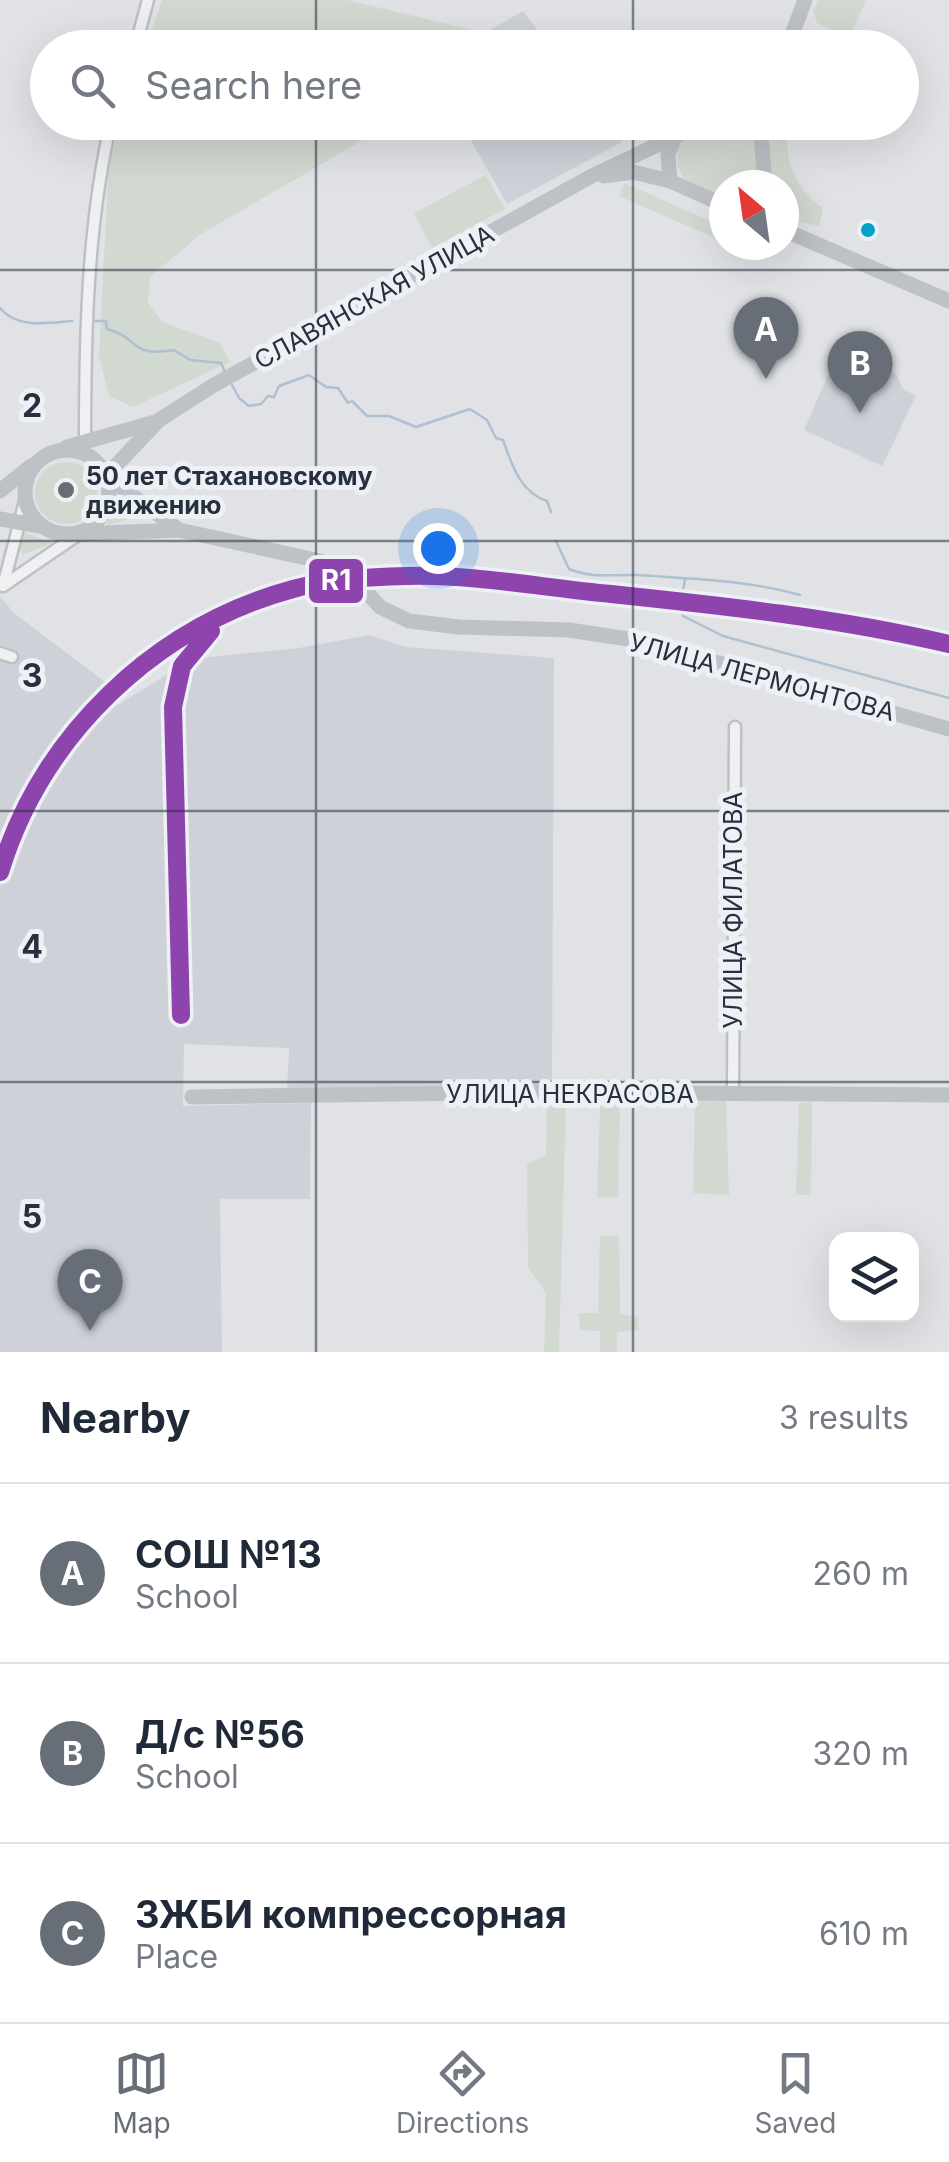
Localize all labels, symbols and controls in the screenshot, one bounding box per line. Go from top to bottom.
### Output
search box [30,30,919,140]
icon: search [65,58,120,113]
text: Search here [145,62,362,108]
north arrow [709,170,799,260]
street label: СЛАВЯНСКАЯ УЛИЦА [249,219,499,375]
unlabelled marker [858,220,878,240]
pin: A [734,296,798,379]
pin: B [828,330,892,413]
text: 2 [22,386,42,425]
place label: 50 лет Стахановскому движению [86,461,373,520]
marker: 50 лет Стахановскому движению [55,479,77,501]
your location [413,523,464,574]
line badge: R1 [307,557,365,605]
text: R1 [321,563,351,597]
street label: УЛИЦА ЛЕРМОНТОВА [626,627,898,727]
text: 3 [22,656,42,695]
street label: УЛИЦА ФИЛАТОВА [718,791,748,1029]
text: 4 [21,927,43,966]
street label: УЛИЦА НЕКРАСОВА [446,1079,694,1109]
text: 5 [22,1197,42,1236]
map controls [829,1232,919,1322]
button: layers [829,1232,919,1322]
pin: C [58,1248,122,1331]
text: Nearby [40,1392,191,1443]
text: 3 results [779,1398,909,1437]
text: СОШ №13 [135,1531,322,1577]
text: A [61,1554,84,1593]
text: 260 m [812,1554,909,1593]
text: School [135,1577,239,1616]
text: Д/с №56 [135,1711,305,1757]
text: B [62,1734,83,1773]
text: 320 m [813,1734,909,1773]
text: School [135,1757,239,1796]
text: ЗЖБИ компрессорная [135,1891,567,1937]
text: C [61,1914,84,1953]
text: 610 m [819,1914,909,1953]
text: Place [135,1937,218,1976]
tab: Map [113,2046,171,2140]
tab: Directions [396,2046,529,2140]
tab: Saved [754,2046,836,2140]

